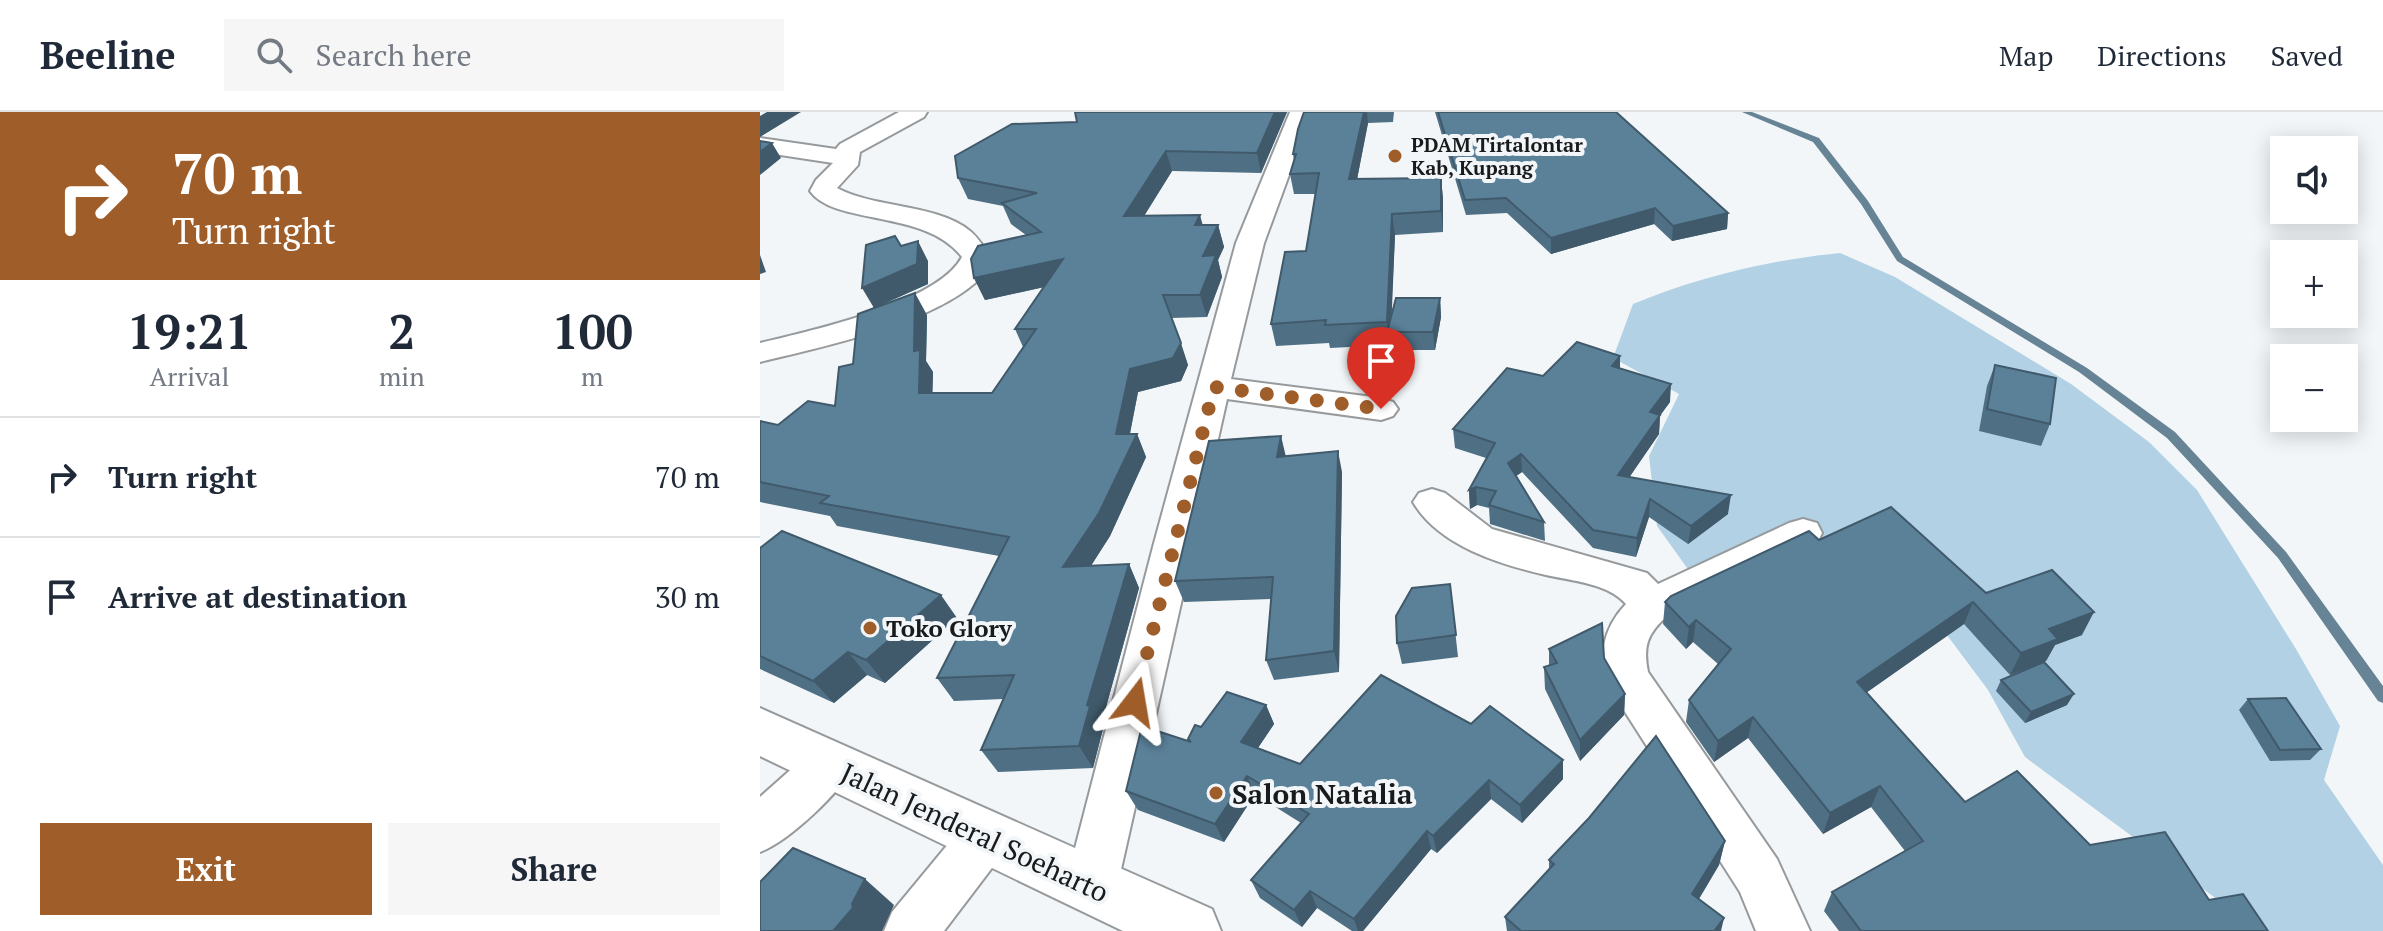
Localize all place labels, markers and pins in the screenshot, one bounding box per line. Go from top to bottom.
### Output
place label: PDAM Tirtalontar Kab, Kupang [1411,131,1583,181]
marker: PDAM Tirtalontar Kab, Kupang [1386,147,1404,165]
pin [1347,327,1415,409]
place label: Toko Glory [886,612,1013,644]
marker: Toko Glory [861,619,879,637]
place label: Salon Natalia [1232,775,1413,812]
marker: Salon Natalia [1207,784,1225,802]

